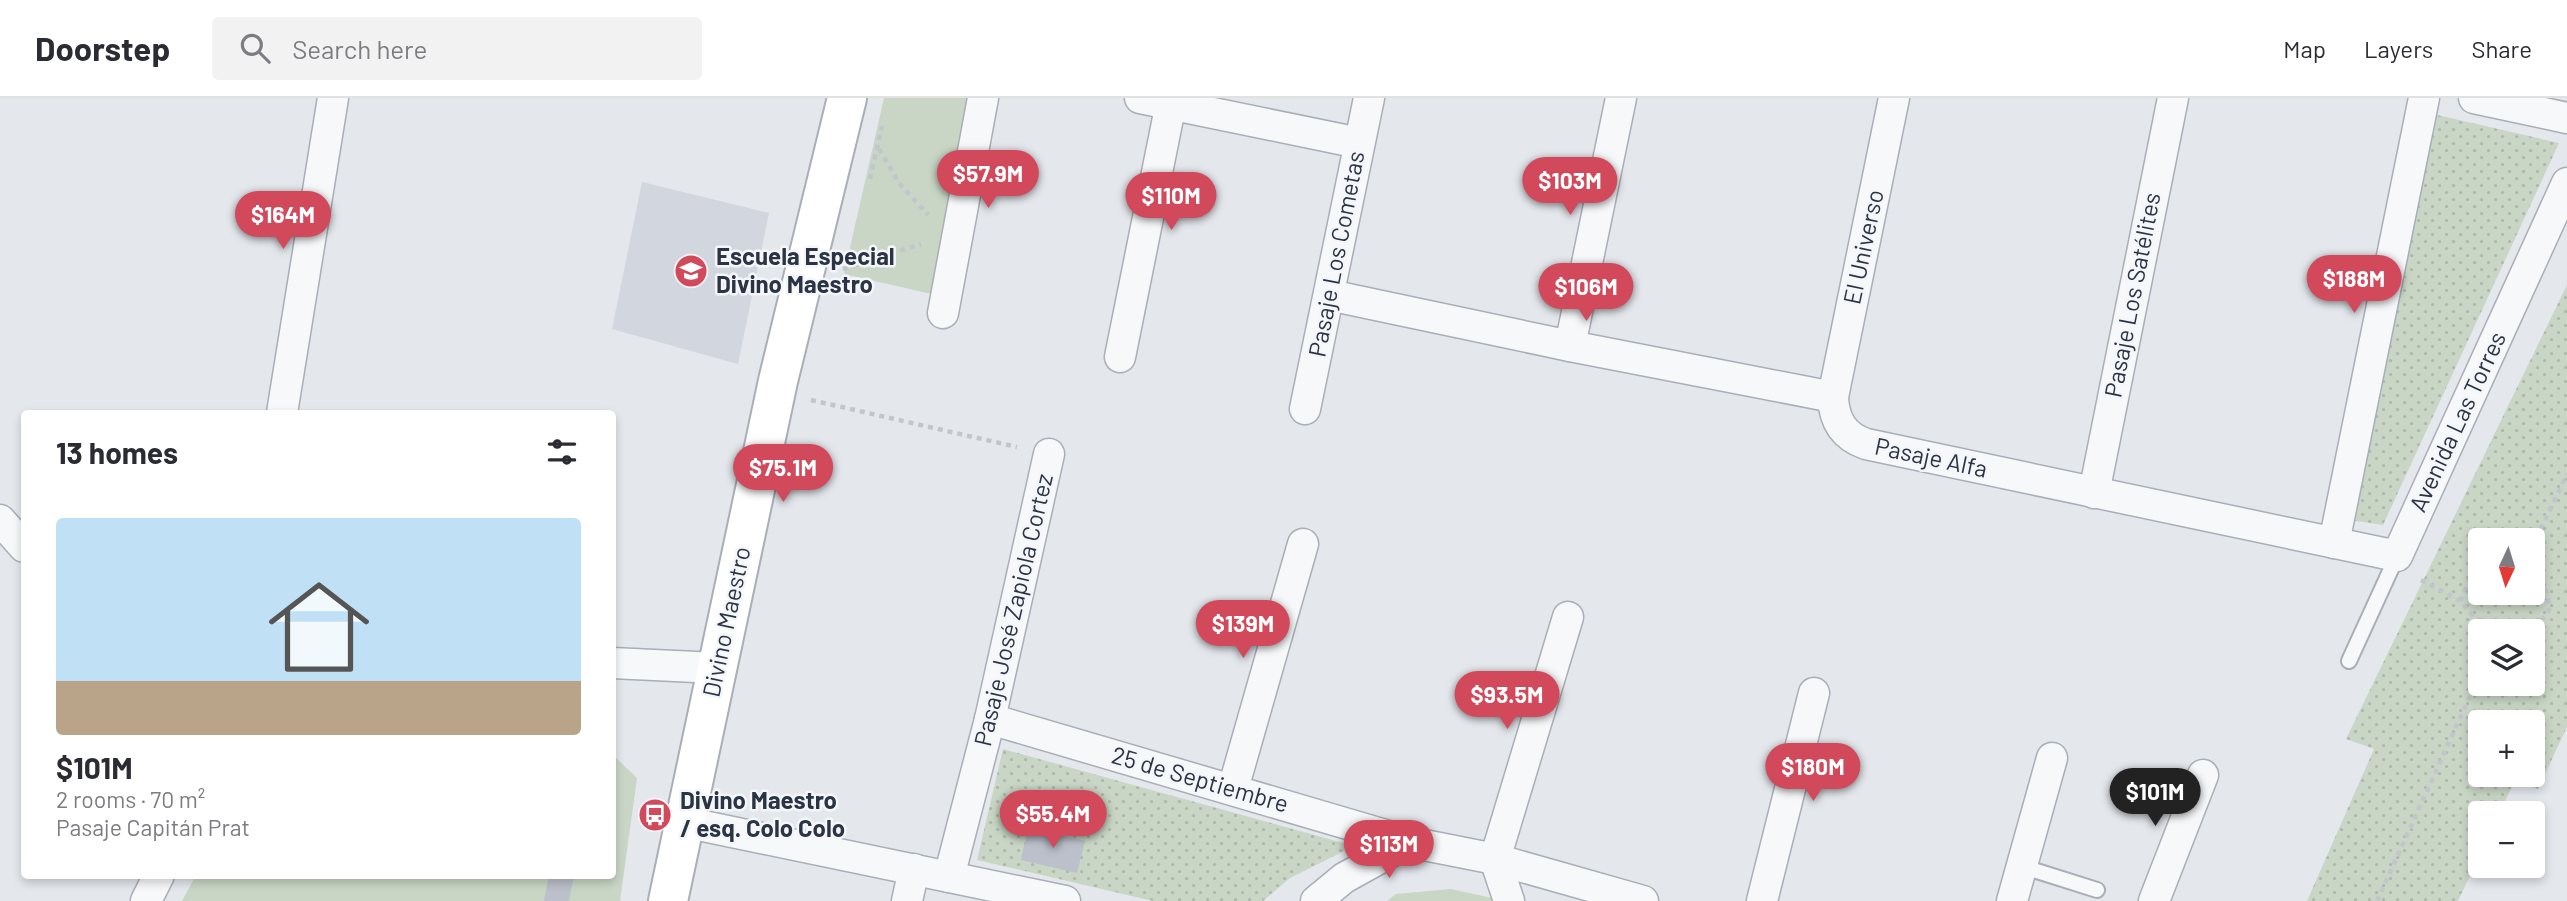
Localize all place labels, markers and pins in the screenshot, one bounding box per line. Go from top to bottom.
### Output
pin: $57.9M [931,150,1045,210]
pin: $103M [1521,158,1619,217]
pin: $110M [1122,172,1220,232]
pin: $164M [234,192,332,251]
place label: Escuela Especial Divino Maestro [716,241,895,298]
school or university icon: Escuela Especial Divino Maestro [672,252,710,290]
pin: $188M [2305,256,2403,315]
pin: $106M [1537,264,1635,323]
pin: $75.1M [726,444,840,504]
pin: $139M [1194,601,1292,660]
pin: $93.5M [1450,672,1564,731]
pin: $180M [1764,744,1862,803]
pin: $101M [2106,768,2204,828]
place label: Divino Maestro / esq. Colo Colo [680,785,845,842]
pin: $55.4M [996,790,1110,850]
bus stop icon: Divino Maestro / esq. Colo Colo [636,796,674,834]
pin: $113M [1340,820,1438,880]

